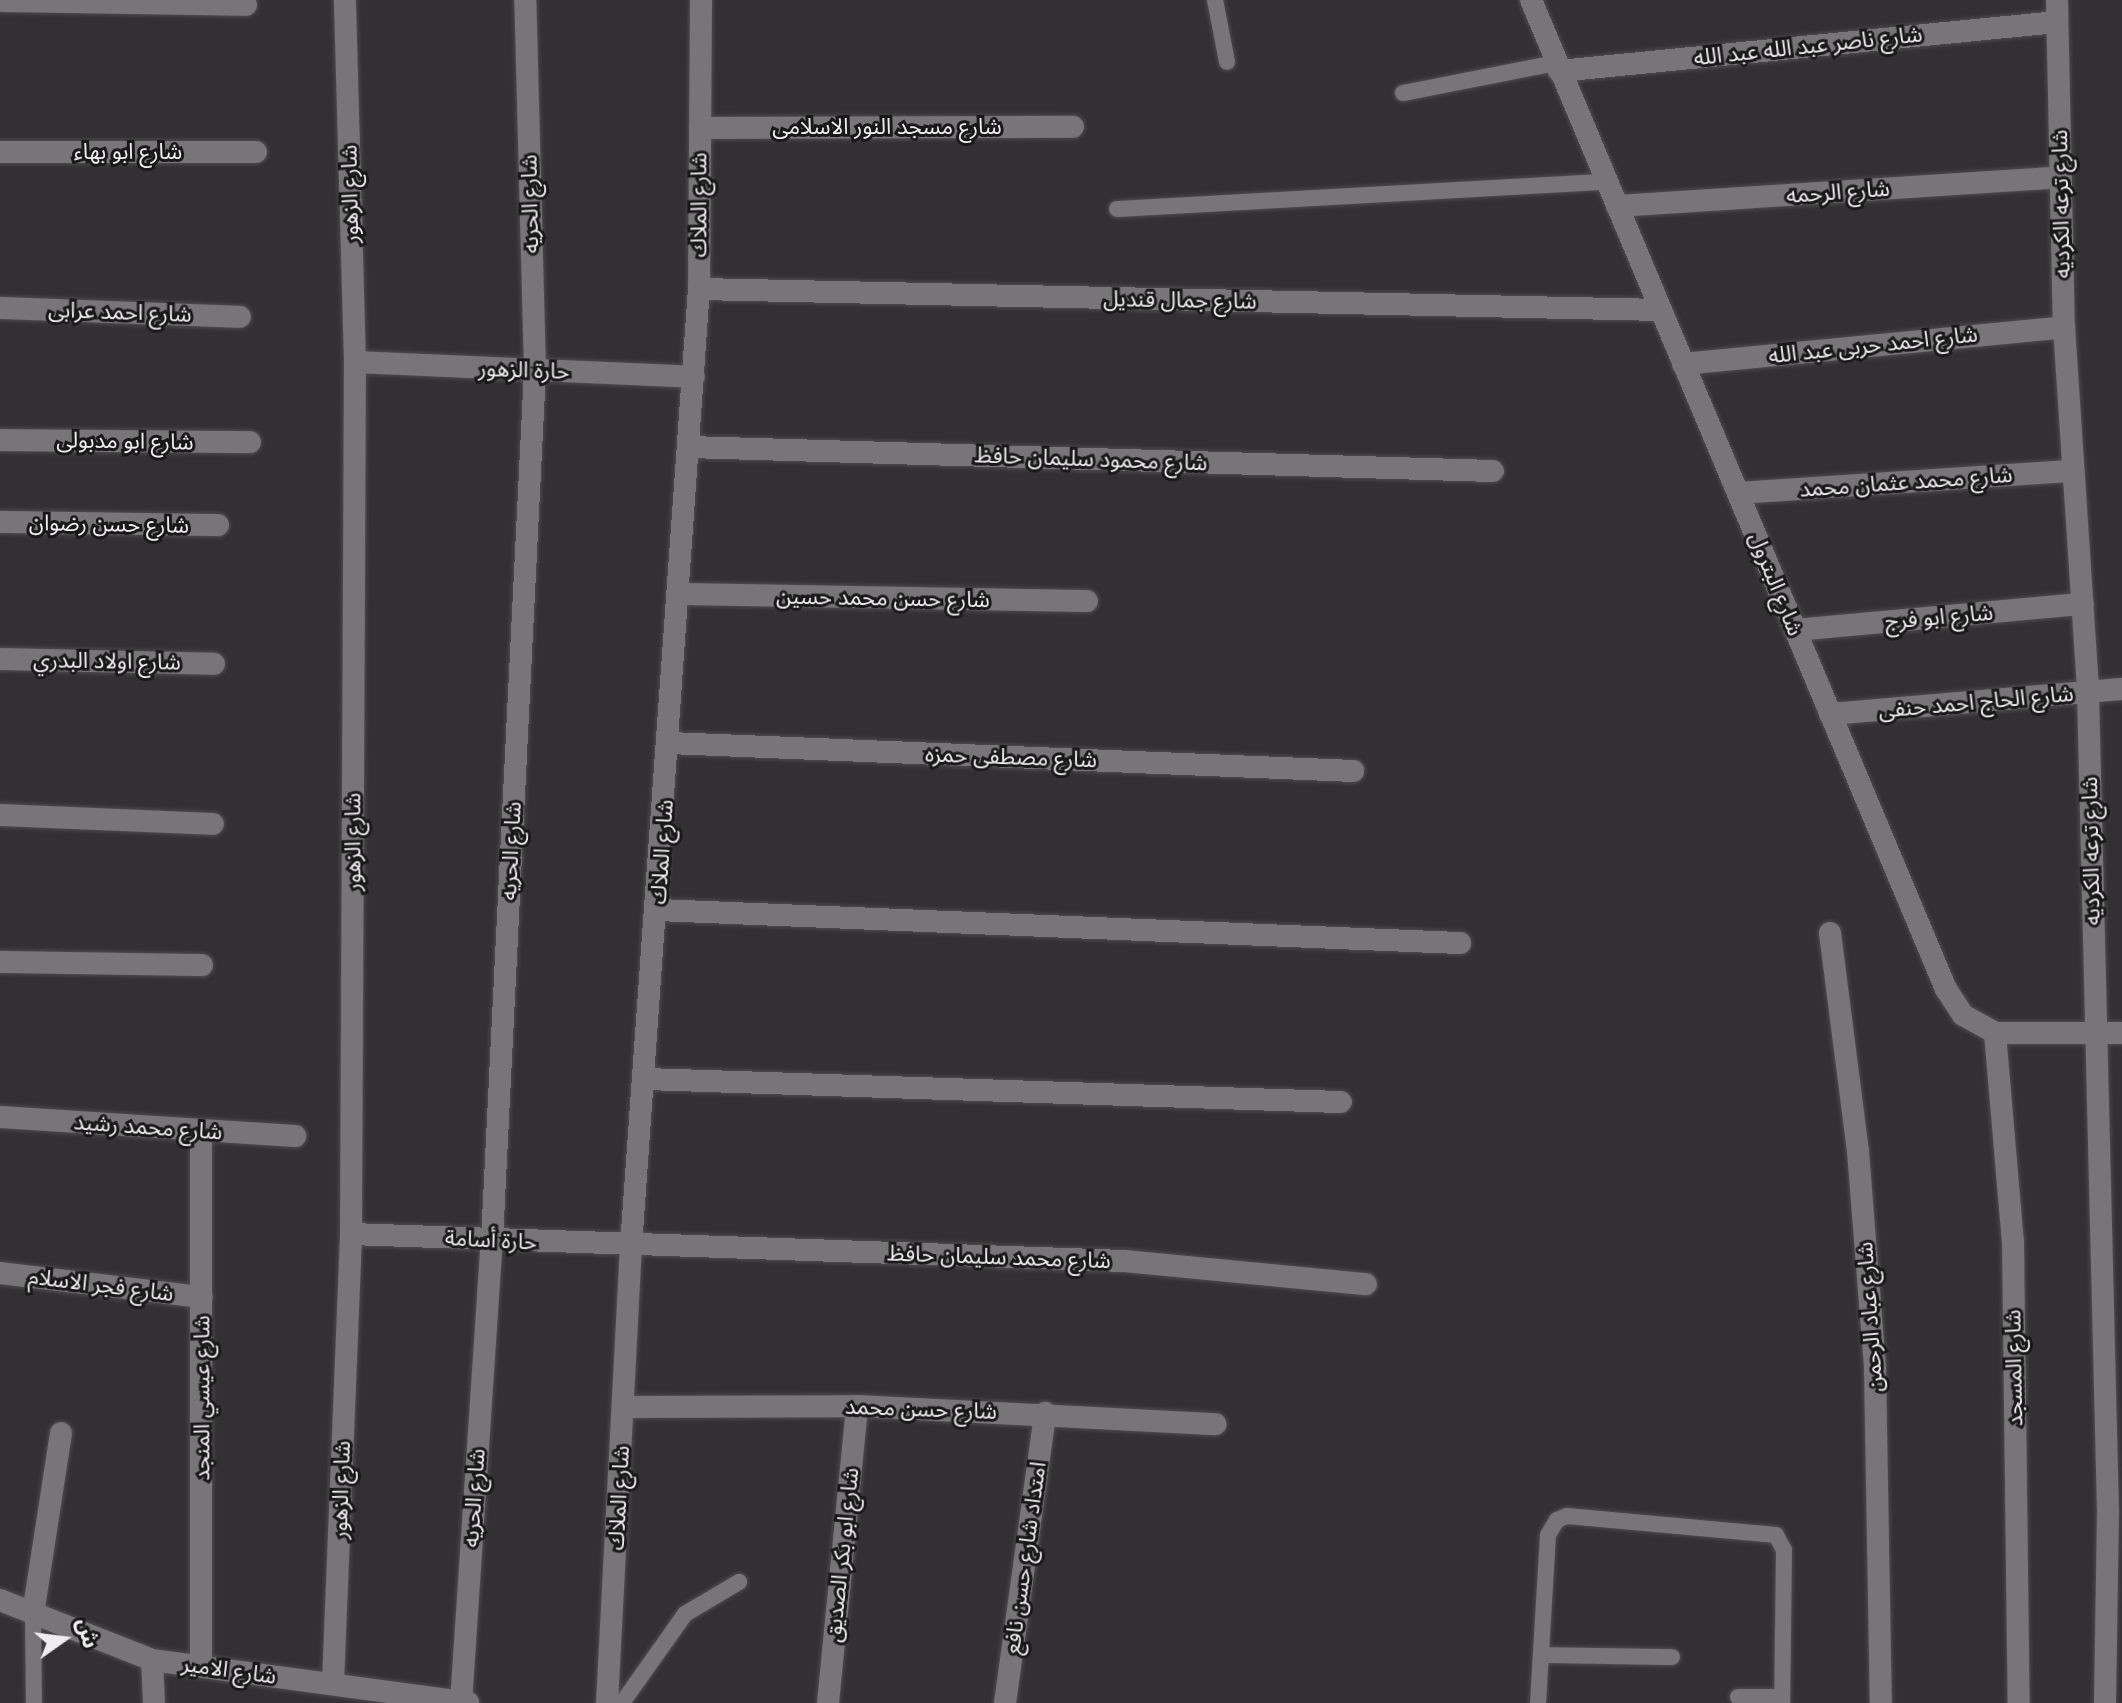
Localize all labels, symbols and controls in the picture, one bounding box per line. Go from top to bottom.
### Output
street label: شارع ناصر عبد الله عبد الله [1692,21,1924,71]
street label: شارع مسجد النور الاسلامى [772,114,1002,140]
street label: شارع ترعه الكرديه [2047,129,2075,279]
street label: شارع ابو بهاء [74,139,182,165]
street label: شارع الزهور [336,145,364,243]
street label: شارع الملاك [686,153,712,257]
street label: شارع الحريه [516,154,544,254]
street label: شارع الرحمه [1785,175,1891,209]
street label: شارع جمال قنديل [1103,285,1257,315]
street label: شارع احمد عرابى [48,296,192,328]
street label: شارع احمد حربى عبد الله [1767,321,1979,369]
street label: حارة الزهور [478,355,570,385]
street label: شارع ابو مدبولى [56,427,194,455]
street label: شارع محمود سليمان حافظ [974,442,1208,476]
street label: شارع محمد عثمان محمد [1799,461,2013,503]
street label: شارع حسن رضوان [29,509,189,539]
street label: شارع البترول [1743,528,1809,640]
street label: شارع حسن محمد حسين [776,583,990,613]
street label: شارع ابو فرج [1884,599,1994,635]
street label: شارع اولاد البدري [33,647,181,675]
street label: شارع الحاج احمد حنفى [1877,680,2075,724]
street label: شارع مصطفى حمزه [925,741,1097,773]
street label: شارع ترعه الكرديه [2077,776,2105,926]
street label: شارع الزهور [340,793,366,891]
street label: شارع الملاك [645,799,679,905]
street label: شارع الحريه [495,801,527,901]
street label: شارع محمد رشيد [73,1109,223,1145]
street label: حارة أسامة [444,1224,538,1256]
street label: شارع محمد سليمان حافظ [887,1240,1111,1274]
street label: شارع عباد الرحمن [1852,1241,1888,1393]
street label: شارع فجر الاسلام [27,1263,175,1307]
street label: شارع المسجد [2000,1309,2028,1427]
street label: شارع عيسي المنجد [189,1315,215,1481]
street label: شارع حسن محمد [845,1393,997,1425]
street label: شارع الزهور [326,1440,356,1540]
street label: شارع الملاك [603,1445,635,1551]
street label: شارع الحريه [457,1448,491,1548]
street label: امتداد شارع حسن نافع [998,1460,1052,1656]
street label: شارع ابو بكر الصديق [820,1466,864,1644]
north arrow [24,1599,104,1679]
text: ش [71,1615,105,1651]
street label: شارع الامير [180,1650,278,1690]

